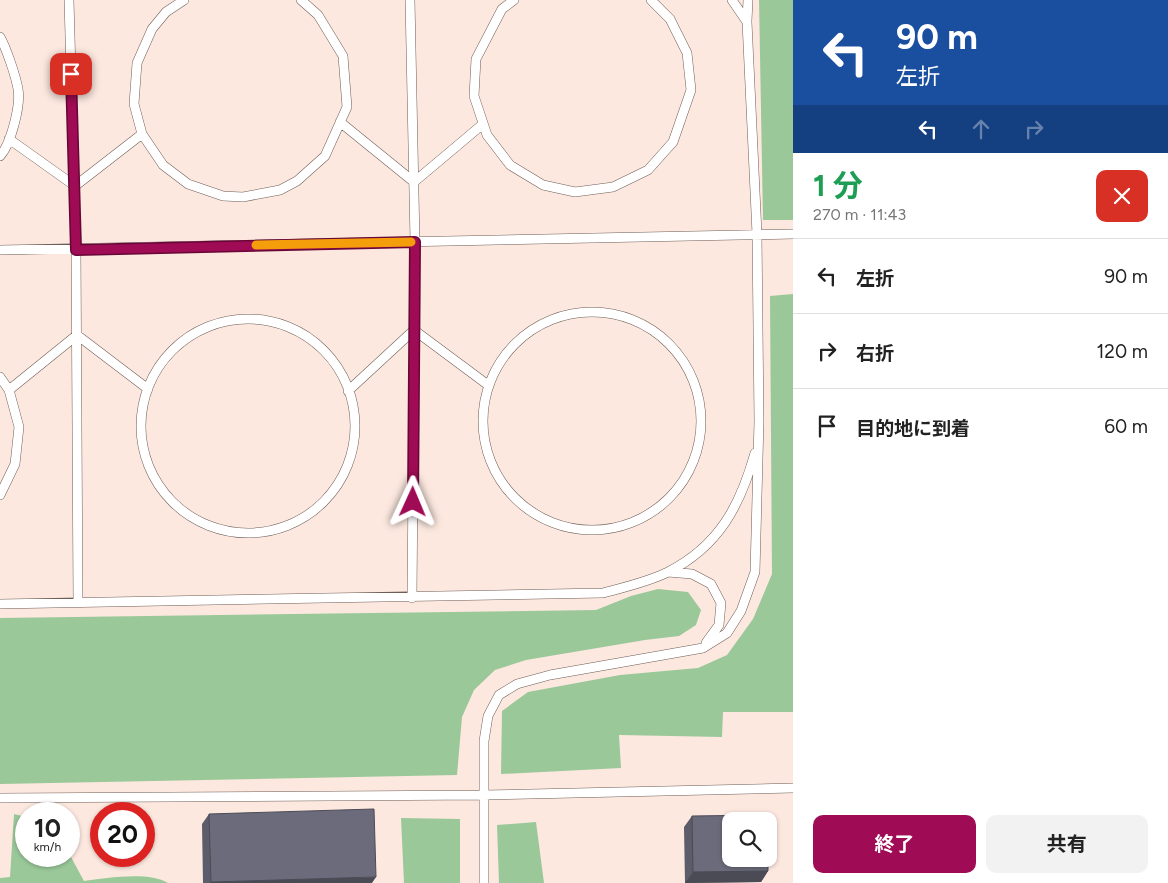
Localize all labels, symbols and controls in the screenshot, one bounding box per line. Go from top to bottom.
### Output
text: 90 m [896,16,978,58]
icon: left [813,20,878,85]
pin [50,53,92,95]
icon: arrive [57,60,85,88]
text: 左折 [896,63,940,90]
icon: left [914,115,942,143]
icon: ahead [967,115,995,143]
icon: right [1020,115,1048,143]
text: 1 分 [813,167,863,204]
button: close [1096,170,1148,222]
text: 270 m · 11:43 [813,205,906,224]
icon: left [813,262,841,290]
text: 90 m [1104,265,1148,288]
text: 左折 [856,267,894,290]
icon: right [813,337,841,365]
text: 120 m [1096,340,1148,363]
text: 右折 [856,342,894,365]
icon: arrive [813,412,841,440]
text: 60 m [1104,415,1148,438]
text: 目的地に到着 [856,417,970,440]
position arrow [386,475,438,527]
speed limit sign: 20 [90,802,155,867]
map controls [722,812,777,867]
button: search [722,812,777,867]
text: 10 [34,813,61,843]
button: 終了 [813,815,976,873]
button: 共有 [986,815,1148,873]
text: km/h [34,840,61,854]

